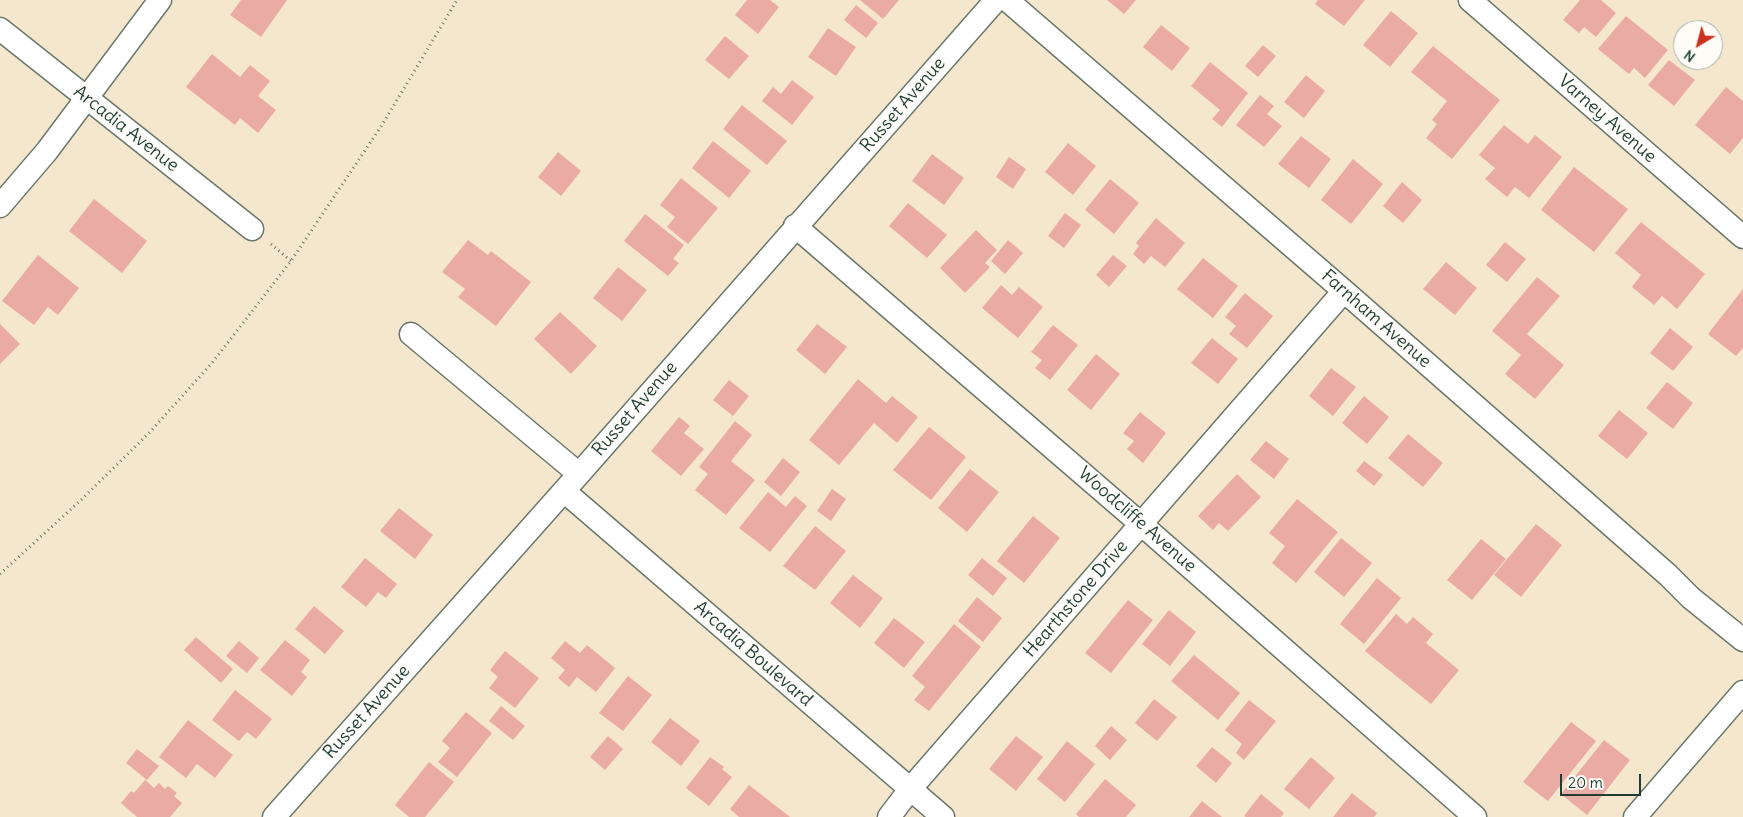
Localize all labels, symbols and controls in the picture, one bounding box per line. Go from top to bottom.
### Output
north arrow [1673,20,1723,70]
text: N [1680,46,1699,66]
street label: Russet Avenue [856,53,950,157]
street label: Varney Avenue [1553,70,1661,168]
street label: Arcadia Avenue [69,81,183,177]
street label: Farnham Avenue [1317,265,1435,373]
street label: Russet Avenue [588,357,682,461]
street label: Woodcliffe Avenue [1074,463,1200,577]
street label: Hearthstone Drive [1019,536,1133,662]
street label: Arcadia Boulevard [689,597,817,711]
street label: Russet Avenue [319,661,415,763]
scale bar [1563,764,1644,796]
text: 20 m [1568,773,1603,792]

